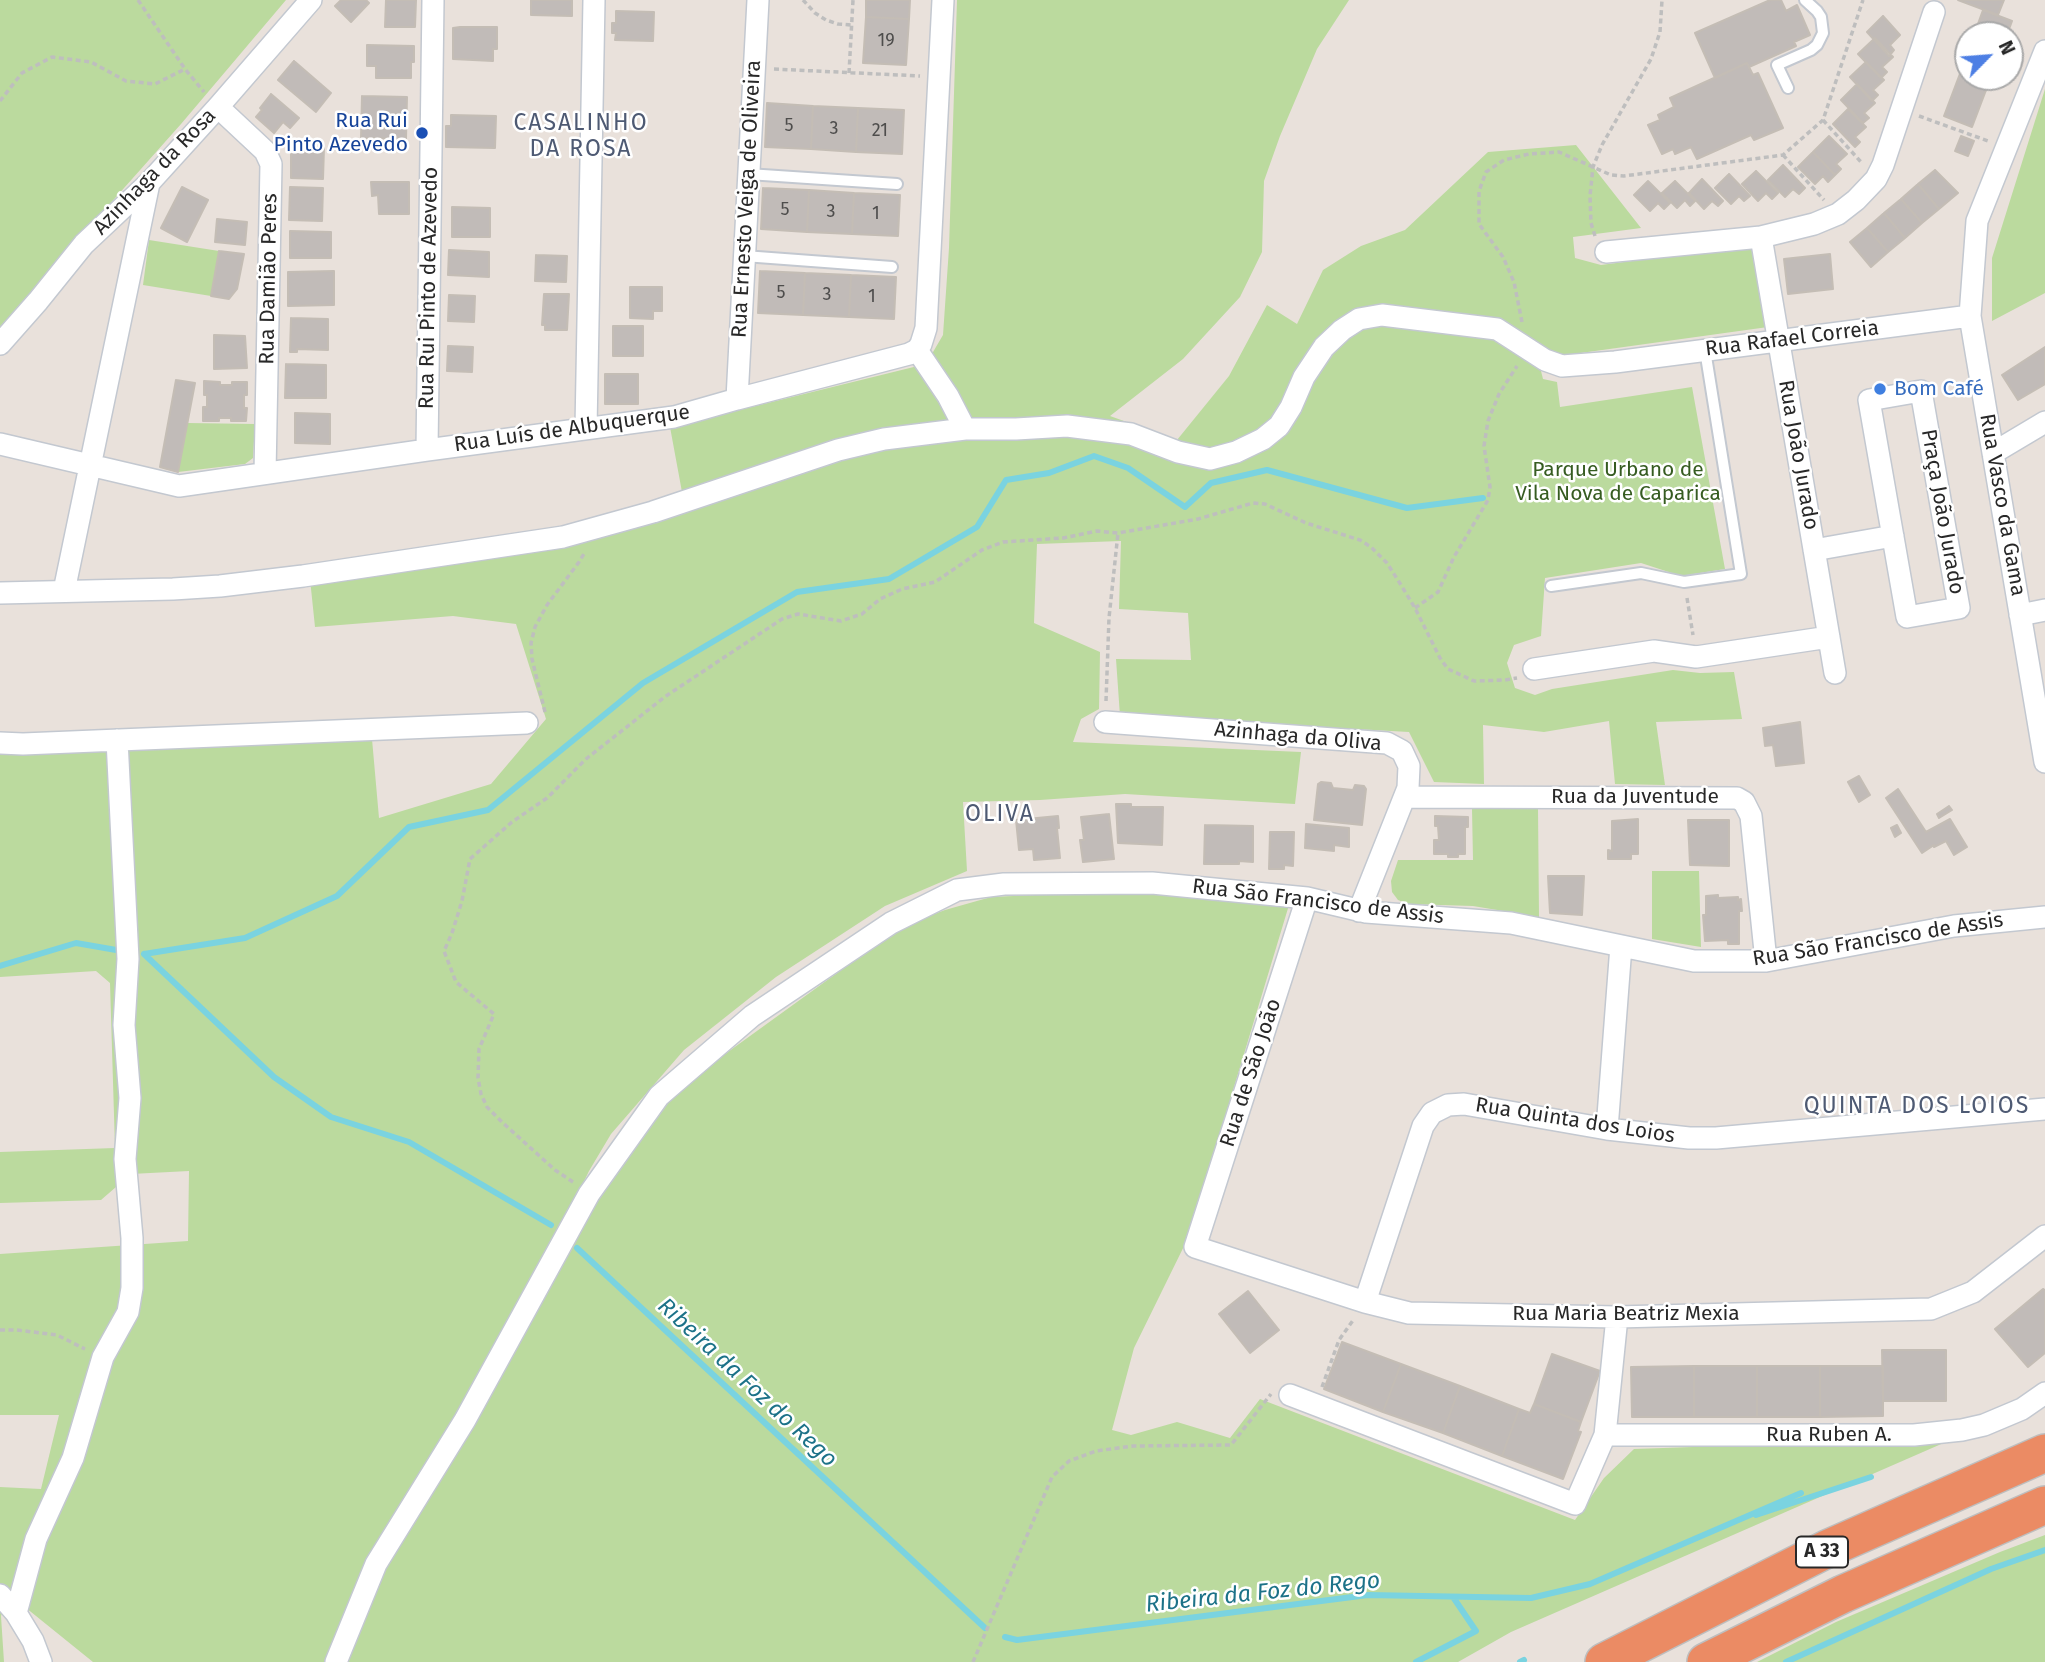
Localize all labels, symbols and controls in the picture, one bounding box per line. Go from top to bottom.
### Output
north arrow [1954,21,2024,91]
house number: 19 [877,30,895,52]
text: N [1994,37,2020,58]
street label: Rua Ernesto Veiga de Oliveira [727,59,767,339]
street label: Azinhaga da Rosa [88,104,222,240]
place label: Rua Rui Pinto Azevedo [274,108,408,158]
district label: CASALINHO DA ROSA [515,110,647,164]
house number: 5 [784,115,794,137]
house number: 3 [830,118,838,140]
house number: 21 [872,120,888,142]
marker: Rua Rui Pinto Azevedo [414,125,430,141]
street label: Rua Rui Pinto de Azevedo [414,167,444,409]
street label: Rua Damião Peres [255,193,283,365]
house number: 5 [780,199,790,221]
house number: 3 [827,201,835,223]
house number: 1 [872,203,880,225]
house number: 5 [776,282,786,304]
house number: 3 [823,284,831,306]
house number: 1 [868,286,876,308]
street label: Rua Rafael Correia [1704,316,1880,362]
place label: Bom Café [1894,376,1984,402]
street label: Rua João Jurado [1772,378,1824,532]
marker: Bom Café [1872,381,1888,397]
street label: Rua Luís de Albuquerque [452,400,692,458]
street label: Rua Vasco da Gama [1974,412,2030,598]
street label: Praça João Jurado [1915,427,1969,597]
park label: Parque Urbano de Vila Nova de Caparica [1515,457,1721,507]
street label: Azinhaga da Oliva [1213,717,1383,757]
street label: Rua da Juventude [1551,784,1719,810]
district label: OLIVA [966,801,1034,829]
street label: Rua São Francisco de Assis [1191,874,1445,930]
street label: Rua São Francisco de Assis [1751,908,2005,972]
street label: Rua de São João [1215,996,1287,1150]
street label: Rua Quinta dos Loios [1473,1093,1677,1149]
district label: QUINTA DOS LOIOS [1806,1093,2028,1121]
water label: Ribeira da Foz do Rego [651,1293,843,1473]
street label: Rua Maria Beatriz Mexia [1512,1301,1740,1327]
street label: Rua Ruben A. [1766,1422,1892,1448]
road number: A 33 [1796,1536,1848,1568]
water label: Ribeira da Foz do Rego [1144,1567,1382,1619]

